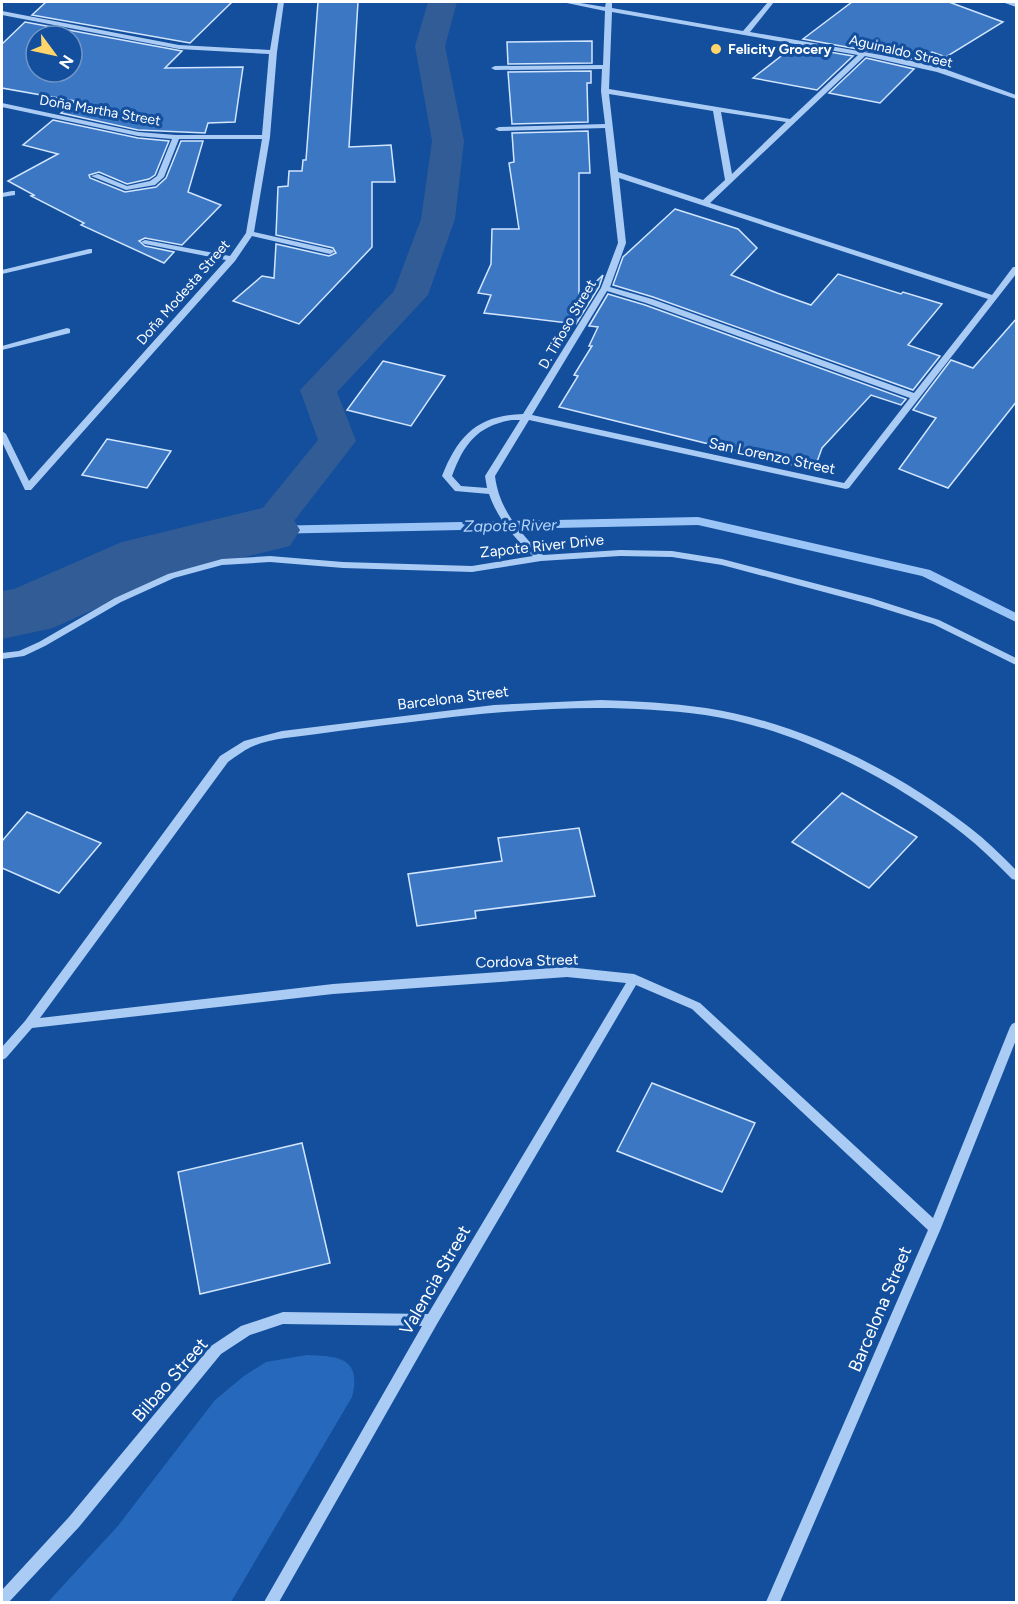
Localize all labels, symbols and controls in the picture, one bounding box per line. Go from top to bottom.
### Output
north arrow [24,24,84,84]
street label: Aguinaldo Street [847,31,954,72]
place label: Felicity Grocery [728,41,832,58]
marker: Felicity Grocery [709,42,723,56]
text: N [55,52,77,72]
street label: Doña Martha Street [38,91,162,130]
street label: Doña Modesta Street [133,236,234,348]
street label: D. Tiñoso Street [535,277,600,372]
street label: San Lorenzo Street [707,434,837,478]
water label: Zapote River [463,515,557,536]
street label: Zapote River Drive [479,531,605,561]
street label: Barcelona Street [396,682,510,714]
street label: Cordova Street [475,950,579,972]
street label: Valencia Street [395,1221,475,1339]
street label: Barcelona Street [844,1243,916,1375]
street label: Bilbao Street [128,1333,213,1427]

